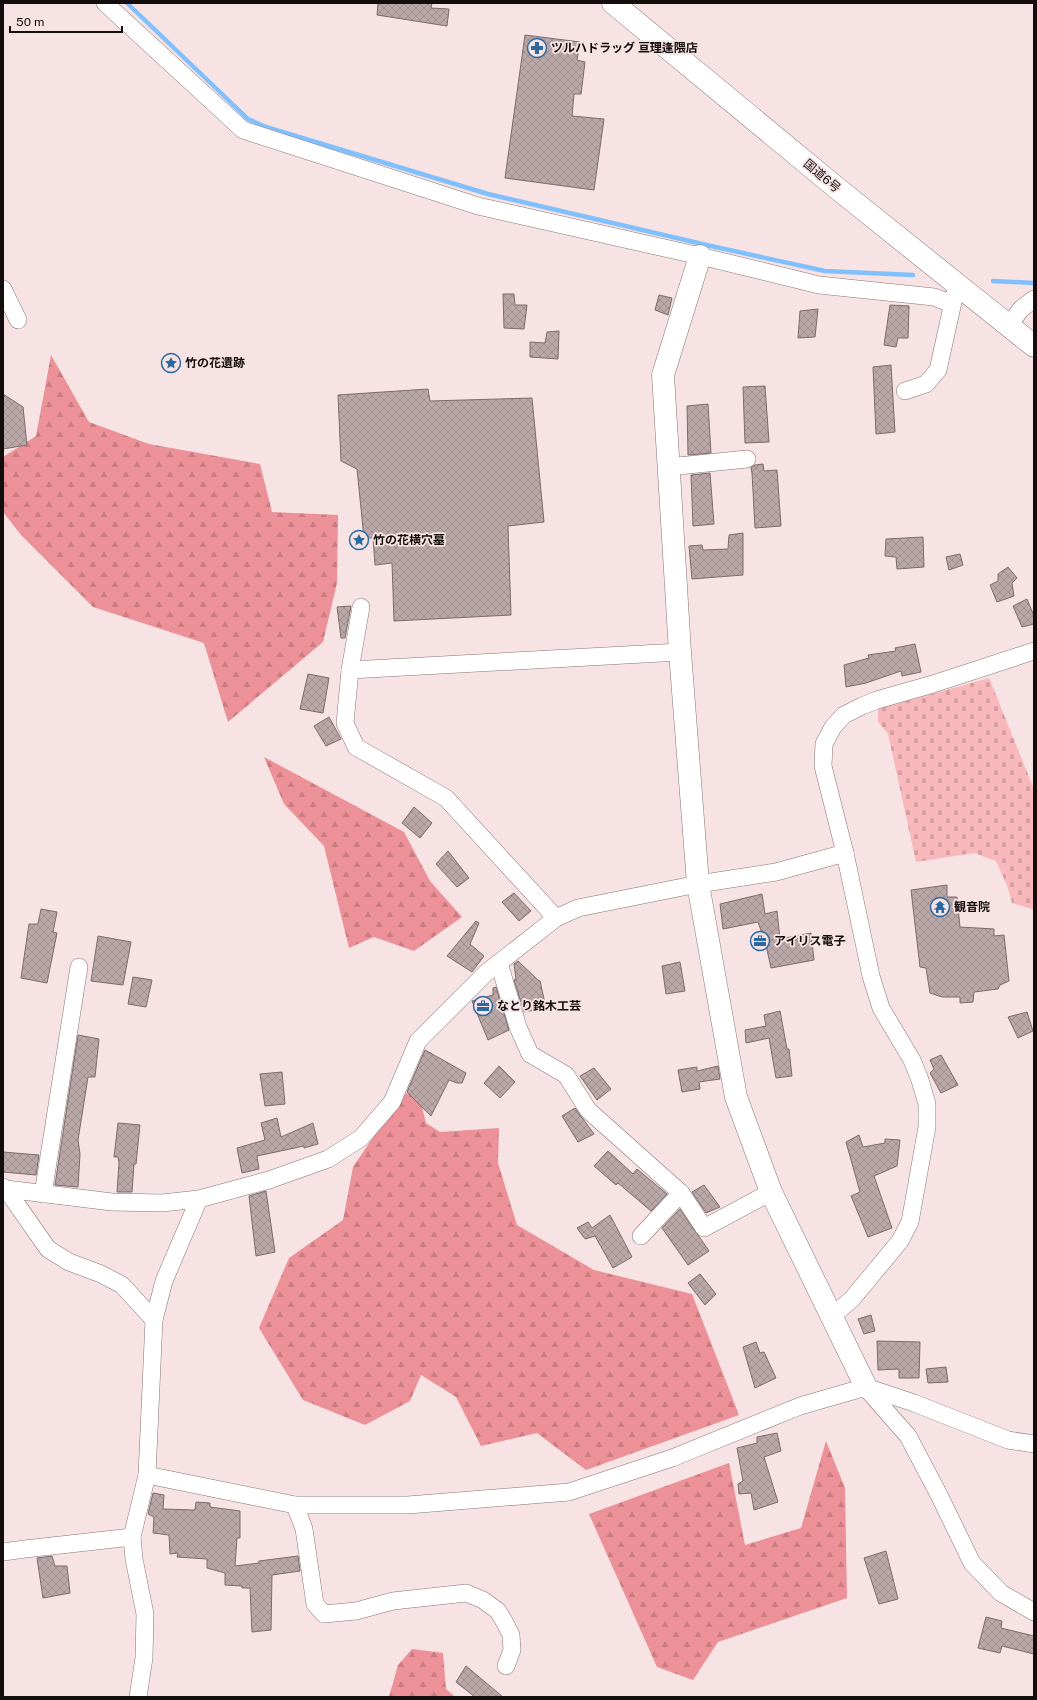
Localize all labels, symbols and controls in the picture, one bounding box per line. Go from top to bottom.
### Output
scale bar [10,8,122,34]
text: 50 m [16,15,44,29]
pharmacy icon: ツルハドラッグ 亘理逢隈店 [526,37,548,59]
place label: ツルハドラッグ 亘理逢隈店 [551,41,698,55]
street label: 国道6号 [801,157,843,195]
place icon: 竹の花遺跡 [160,352,182,374]
place label: 竹の花遺跡 [185,356,245,370]
place icon: 竹の花横穴墓 [348,529,370,551]
place label: 竹の花横穴墓 [373,533,445,547]
temple icon: 観音院 [929,896,951,918]
place label: 観音院 [954,900,990,914]
office icon: アイリス電子 [749,930,771,952]
place label: アイリス電子 [774,934,845,948]
office icon: なとり銘木工芸 [472,995,494,1017]
place label: なとり銘木工芸 [497,999,581,1013]

